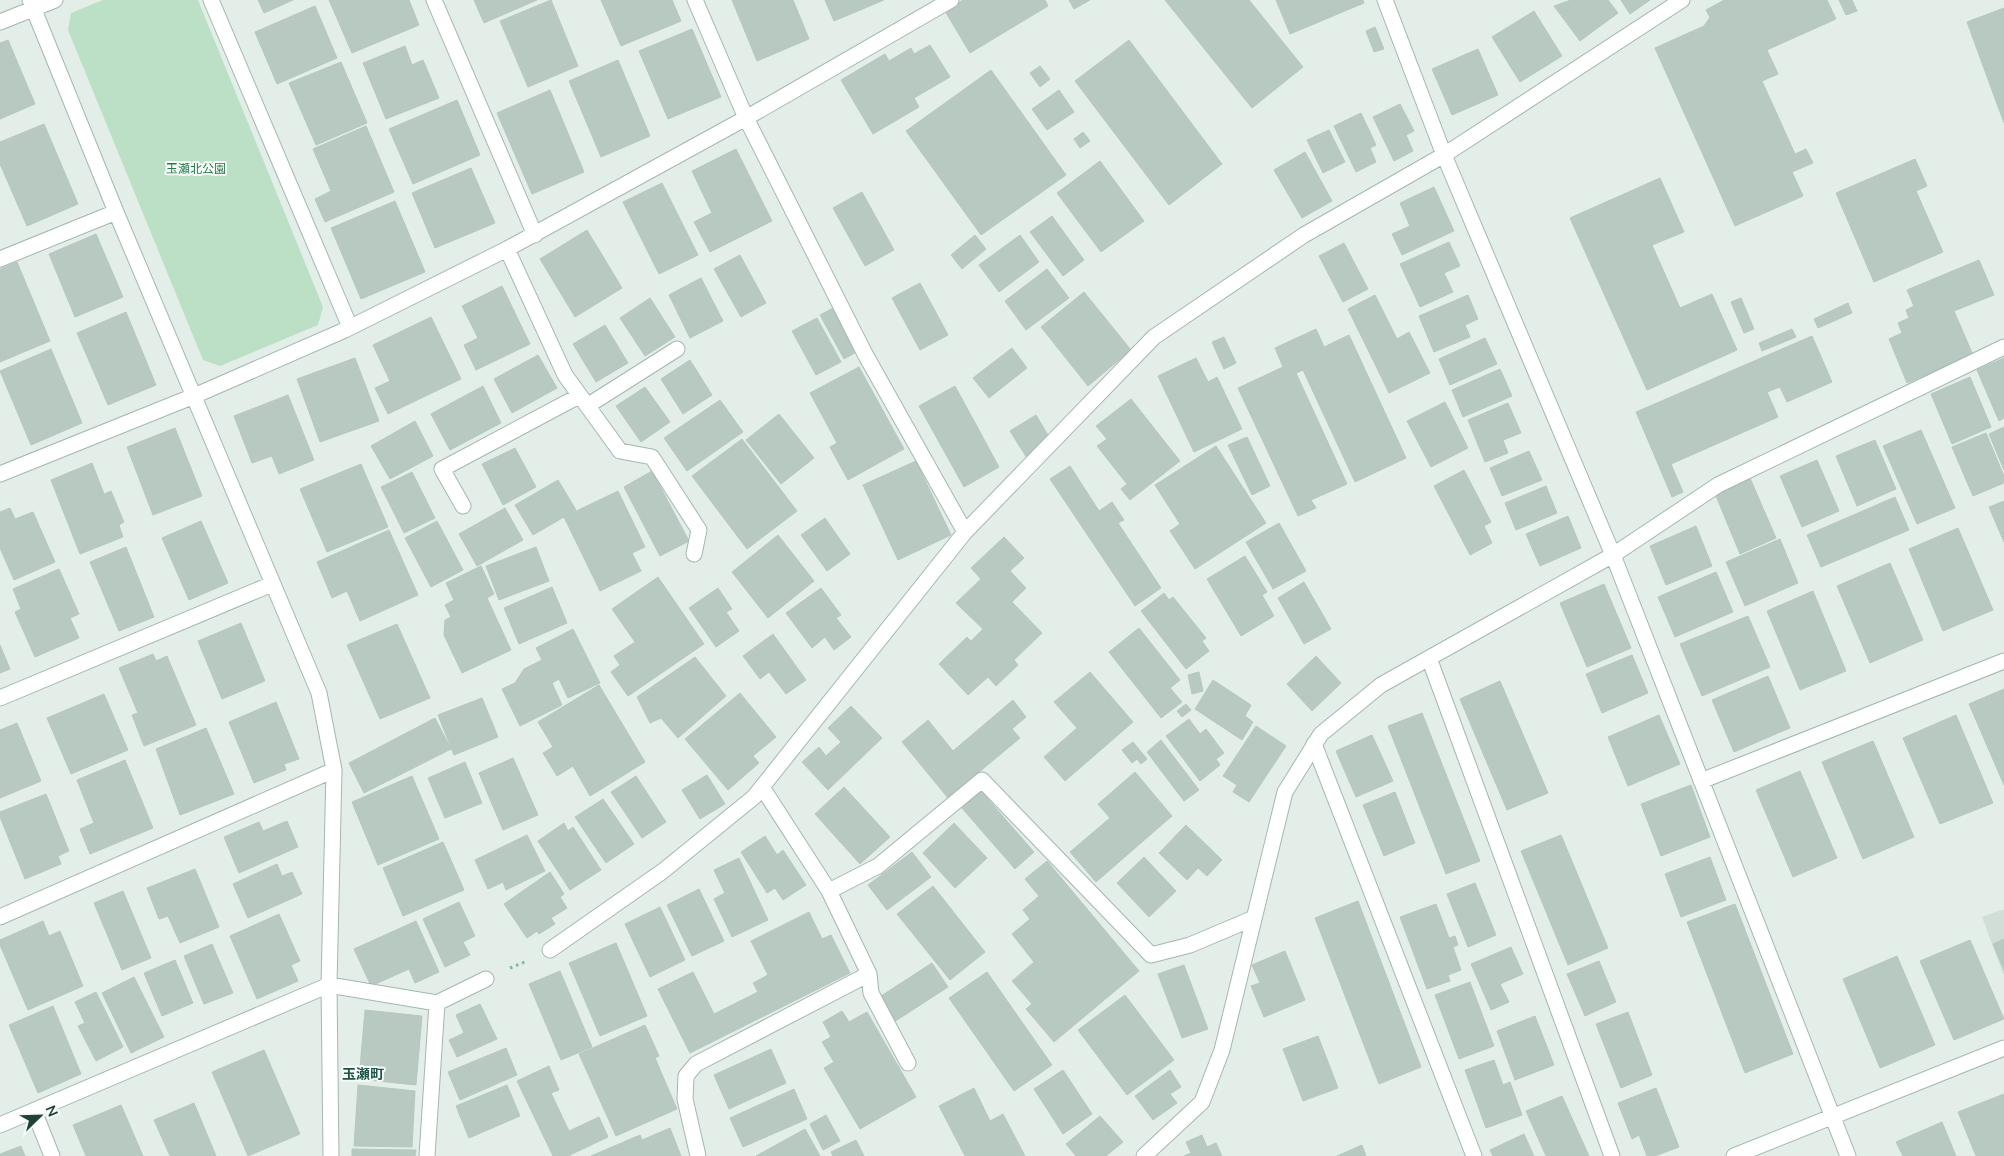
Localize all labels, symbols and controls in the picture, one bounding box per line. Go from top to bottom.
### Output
park label: 玉瀬北公園 [166,161,226,176]
district label: 玉瀬町 [342,1065,384,1083]
north arrow [15,1091,65,1141]
text: N [42,1103,62,1119]

